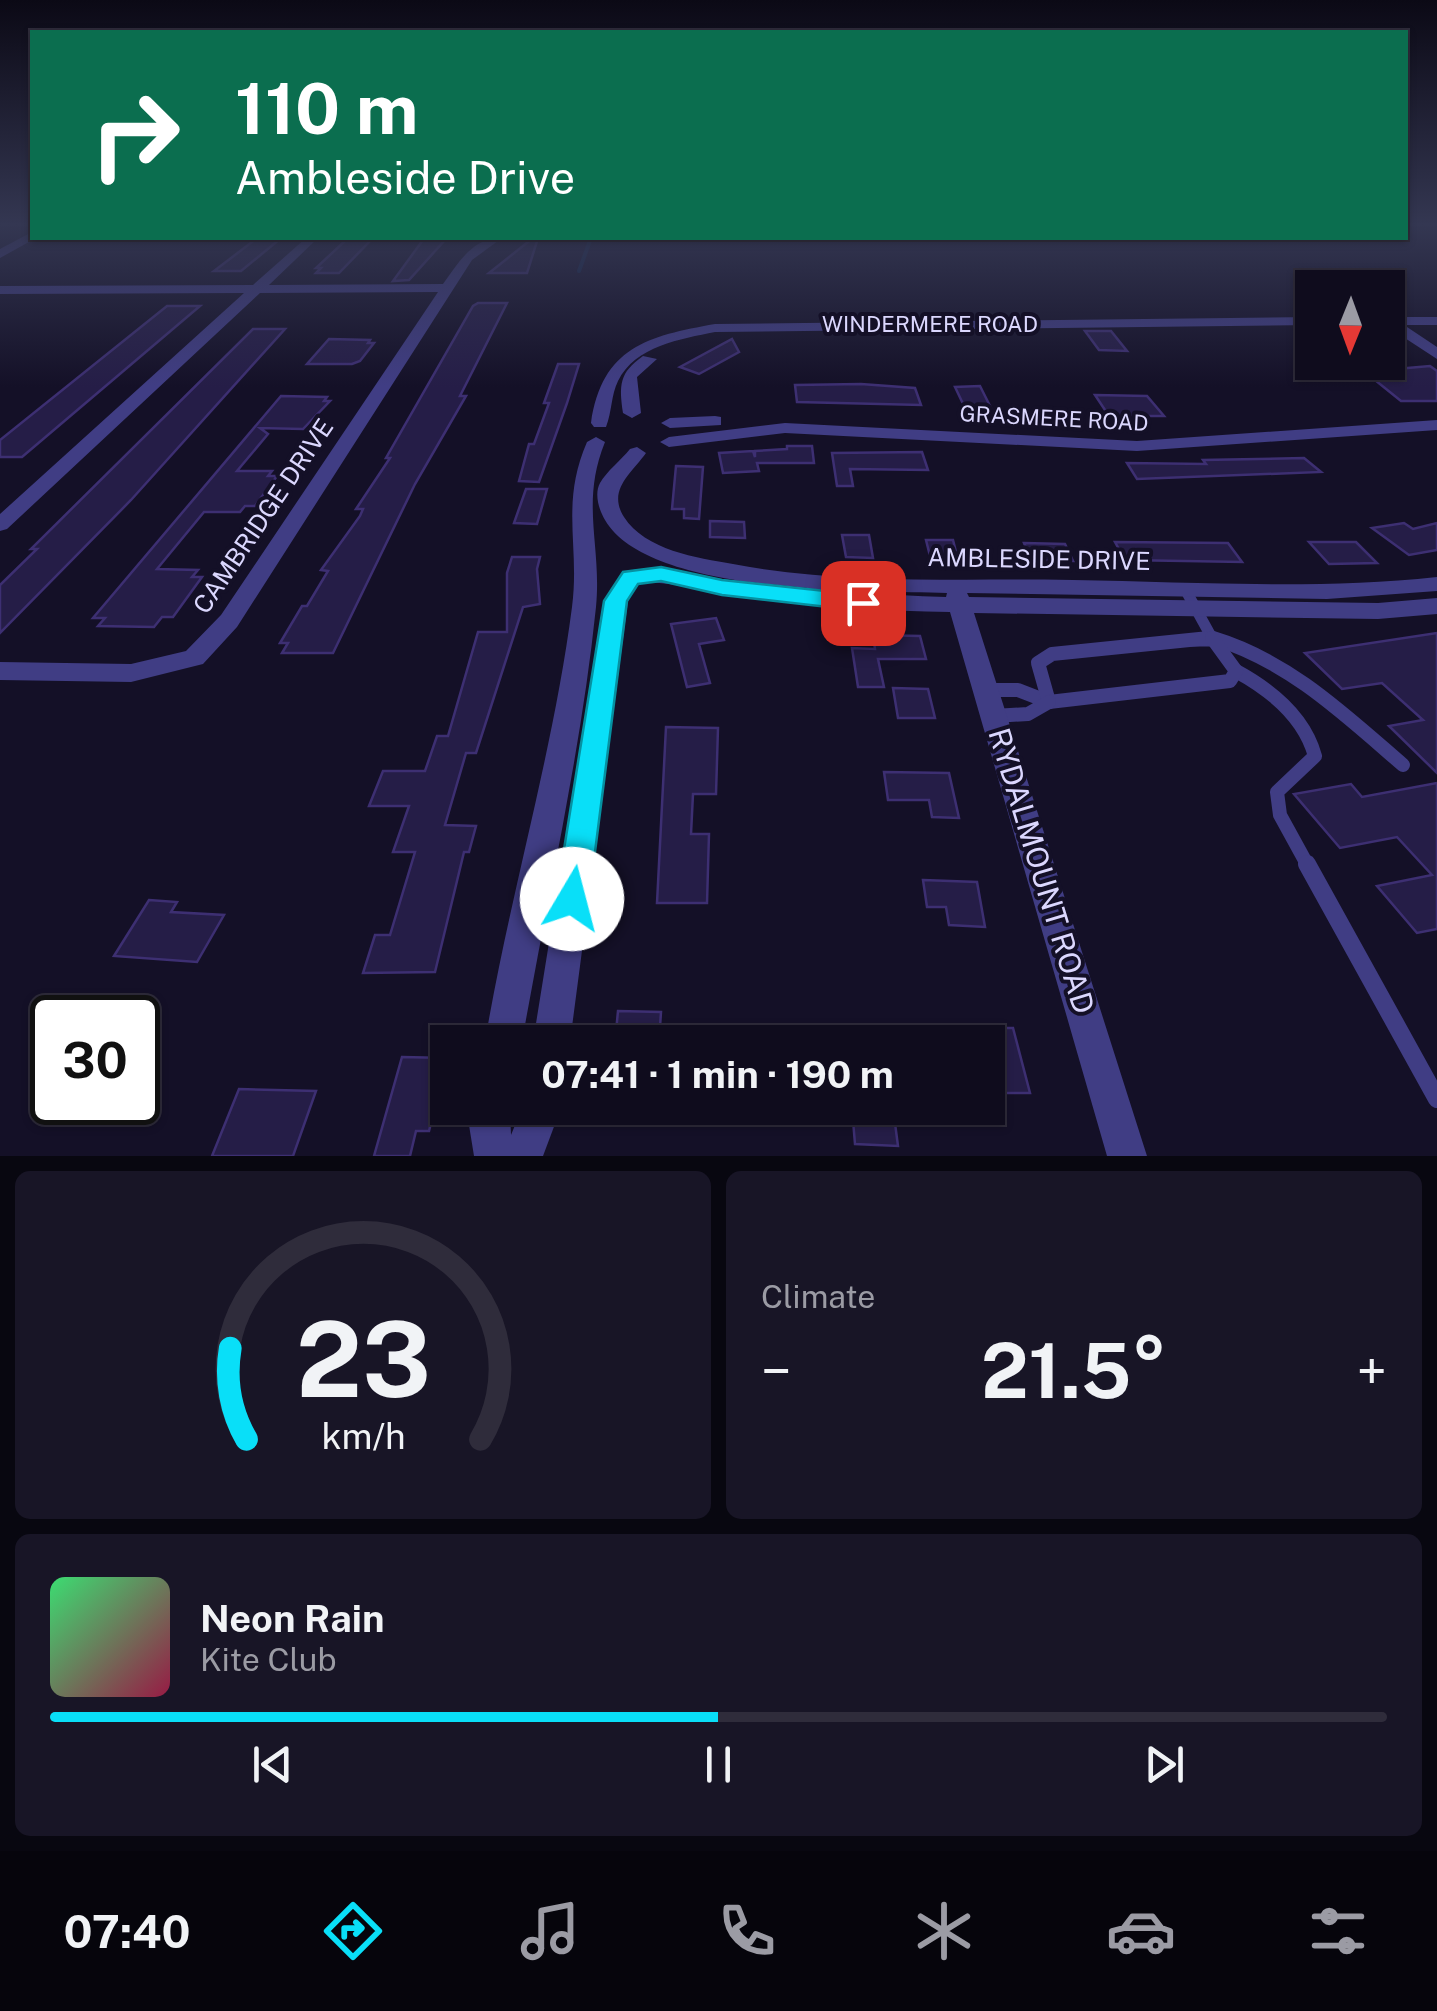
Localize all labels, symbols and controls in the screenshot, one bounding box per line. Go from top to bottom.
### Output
text: 110 m [235,67,419,150]
icon: right [70,70,200,200]
text: Ambleside Drive [235,151,575,204]
north arrow [1295,270,1405,380]
map controls [1295,270,1405,380]
street label: WINDERMERE ROAD [822,311,1038,337]
street label: GRASMERE ROAD [959,400,1149,436]
street label: CAMBRIDGE DRIVE [187,413,339,619]
street label: AMBLESIDE DRIVE [927,542,1151,576]
pin [821,561,906,646]
icon: arrive [836,576,891,631]
street label: RYDALMOUNT ROAD [981,724,1103,1018]
position arrow [520,847,624,951]
speed limit sign: 30 [30,995,160,1125]
text: 07:41 · 1 min · 190 m [541,1052,894,1097]
text: Climate [761,1278,875,1315]
text: 23 [295,1298,431,1420]
text: 21.5° [981,1327,1167,1415]
text: − [761,1339,792,1403]
text: + [1357,1339,1387,1403]
text: km/h [321,1415,405,1457]
text: Neon Rain [200,1596,384,1641]
text: Kite Club [200,1641,337,1678]
icon: previous [245,1737,300,1792]
icon: pause [691,1737,746,1792]
icon: next [1137,1737,1192,1792]
icon: directions [318,1896,388,1966]
icon: music [515,1896,585,1966]
icon: phone [712,1896,782,1966]
icon: climate [909,1896,979,1966]
icon: car [1106,1896,1176,1966]
icon: filters [1303,1896,1373,1966]
text: 07:40 [64,1905,191,1958]

